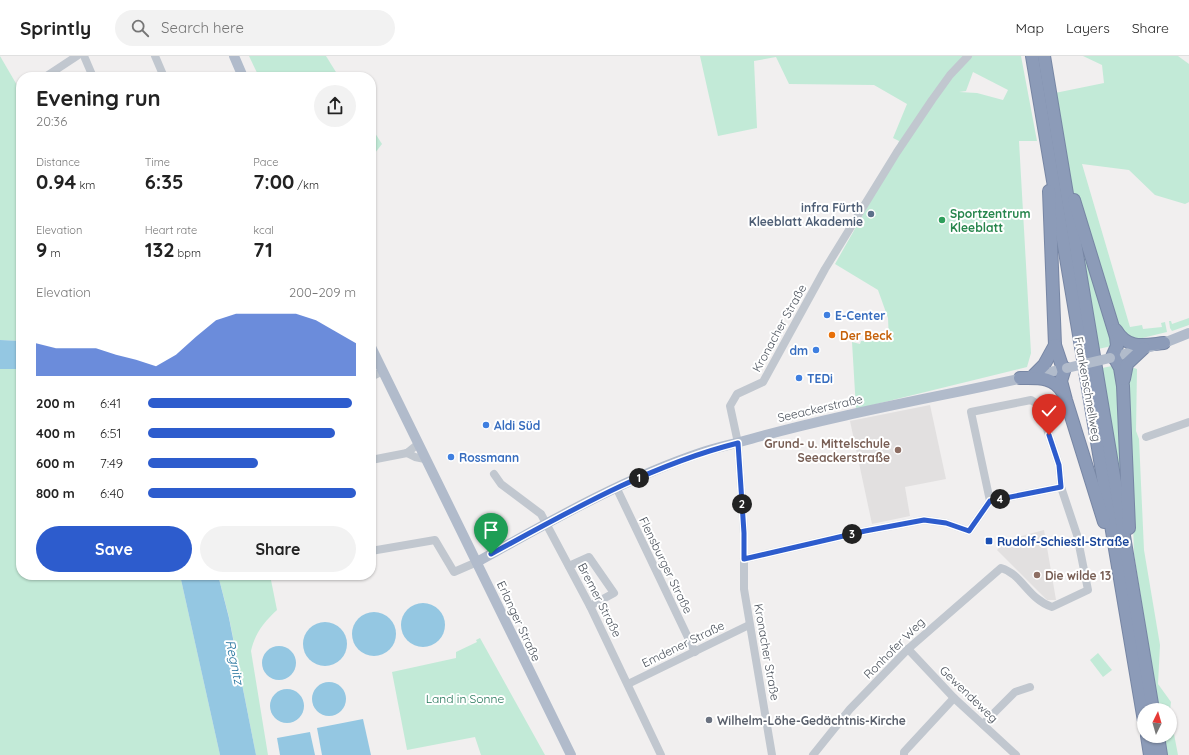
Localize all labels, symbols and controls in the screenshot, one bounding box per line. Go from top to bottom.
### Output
search box [115,10,395,46]
text: Sprintly [20,16,91,40]
icon: search [129,17,151,39]
text: Search here [161,18,244,37]
text: Map [1015,19,1044,37]
text: Layers [1066,19,1110,37]
text: Share [1132,19,1169,37]
text: Evening run [36,84,161,112]
button: share [314,85,356,127]
text: 20:36 [36,113,67,129]
text: Distance [36,155,80,169]
text: Time [145,155,170,169]
text: Pace [253,155,278,169]
text: 0.94 [36,169,76,194]
text: 6:35 [145,169,183,194]
text: 7:00 [253,169,294,194]
text: km [76,178,95,192]
text: /km [294,178,319,192]
place label: infra Fürth Kleeblatt Akademie [749,200,863,229]
place label: Sportzentrum Kleeblatt [950,206,1030,235]
marker: infra Fürth Kleeblatt Akademie [866,209,876,219]
marker: Sportzentrum Kleeblatt [937,215,947,225]
text: Elevation [36,223,82,237]
text: Heart rate [145,223,197,237]
text: kcal [253,223,274,237]
text: 9 [36,237,47,262]
text: 132 [145,237,175,262]
text: 71 [253,237,273,262]
text: m [47,246,60,260]
text: bpm [175,246,201,260]
street label: Kronacher Straße [749,281,809,375]
text: Elevation [36,284,91,300]
text: 200–209 m [289,284,356,300]
place label: E-Center [835,308,886,323]
marker: E-Center [822,310,832,320]
place label: Der Beck [840,328,892,343]
marker: Der Beck [827,330,837,340]
street label: Frankenschnellweg [1071,335,1105,443]
place label: dm [789,343,808,358]
marker: dm [811,345,821,355]
place label: TEDi [807,371,833,386]
marker: TEDi [794,373,804,383]
street label: Seeackerstraße [776,391,864,425]
pin [1032,394,1066,435]
text: 200 m [36,395,75,411]
text: 6:41 [100,395,121,411]
icon: check [1038,400,1060,422]
place label: Aldi Süd [494,418,540,433]
marker: Aldi Süd [481,420,491,430]
text: 400 m [36,425,75,441]
text: 6:51 [100,425,121,441]
place label: Grund- u. Mittelschule Seeackerstraße [764,436,890,465]
marker: Grund- u. Mittelschule Seeackerstraße [893,445,903,455]
place label: Rossmann [459,450,519,465]
marker: Rossmann [446,452,456,462]
text: 600 m [36,455,75,471]
text: 7:49 [100,455,123,471]
pin: 1 [629,468,649,488]
text: 1 [637,471,641,485]
text: 800 m [36,485,75,501]
text: 6:40 [100,485,124,501]
pin: 4 [990,489,1010,509]
text: 4 [997,492,1003,506]
pin: 2 [732,494,752,514]
text: 2 [739,497,745,511]
pin [474,513,508,554]
street label: Flensburger Straße [636,514,696,616]
icon: arrive [480,519,502,541]
pin: 3 [842,524,862,544]
button: Save [36,526,192,572]
button: Share [200,526,356,572]
text: 3 [849,527,855,541]
place label: Rudolf-Schiestl-Straße [997,534,1129,549]
marker: Rudolf-Schiestl-Straße [984,536,994,546]
street label: Bremer Straße [575,560,625,640]
place label: Die wilde 13 [1045,568,1111,583]
marker: Die wilde 13 [1032,570,1042,580]
street label: Erlanger Straße [494,578,544,664]
street label: Kronacher Straße [751,602,783,702]
street label: Ronhofer Weg [860,614,928,682]
street label: Emdener Straße [639,617,727,670]
water label: Regnitz [223,638,248,687]
street label: Gewendeweg [937,663,1001,725]
park label: Land in Sonne [426,691,504,706]
north arrow [1137,703,1177,743]
map controls [1137,703,1177,743]
place label: Wilhelm-Löhe-Gedächtnis-Kirche [717,713,906,728]
marker: Wilhelm-Löhe-Gedächtnis-Kirche [704,715,714,725]

